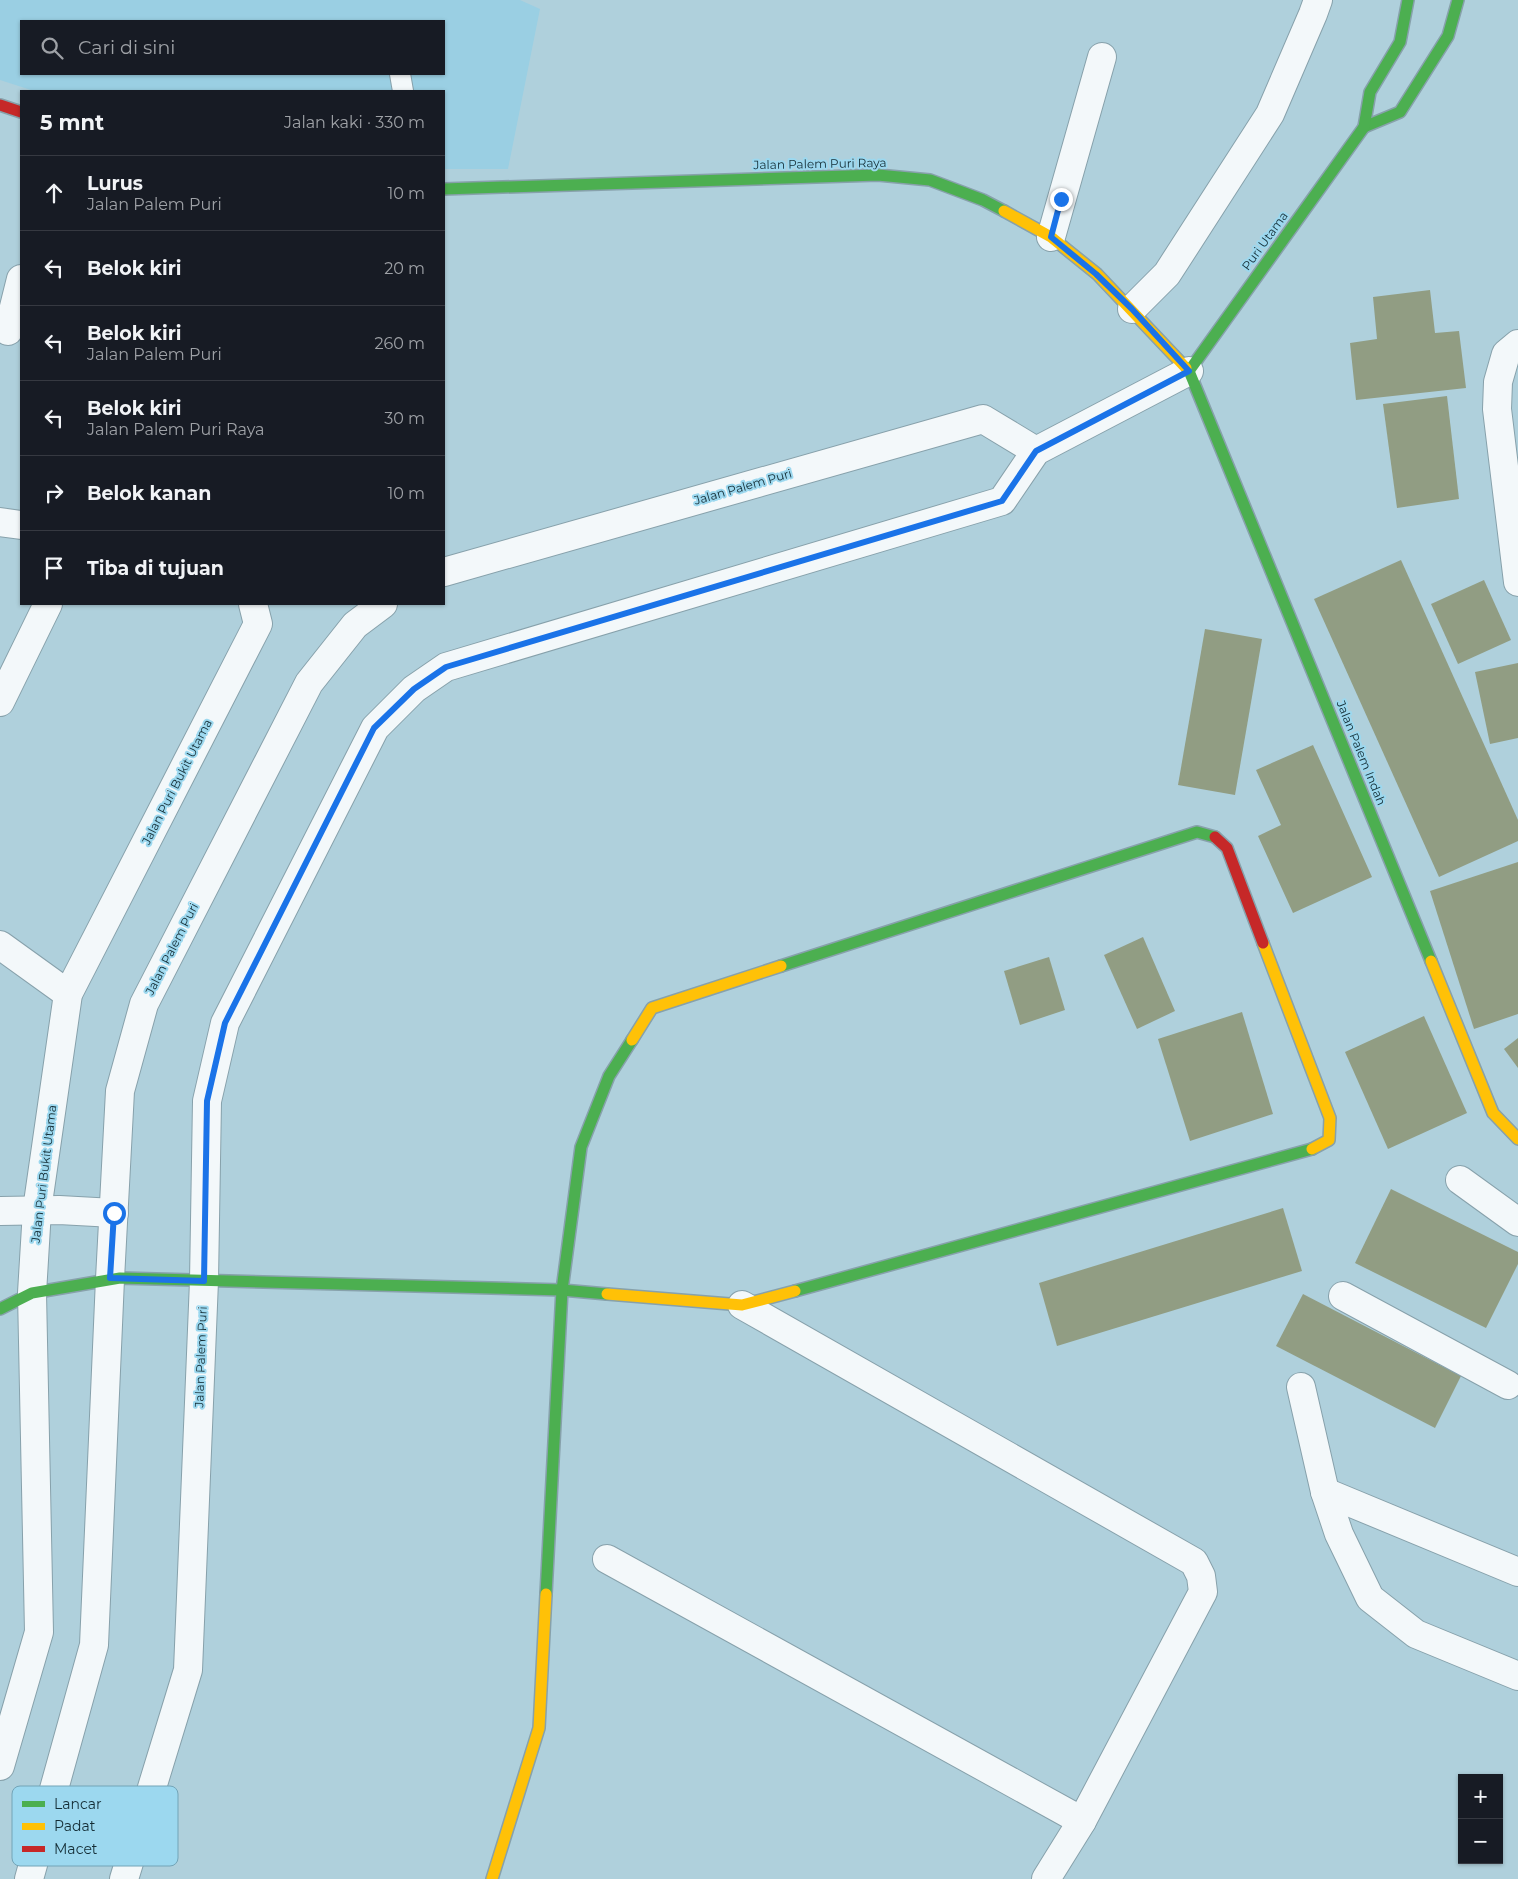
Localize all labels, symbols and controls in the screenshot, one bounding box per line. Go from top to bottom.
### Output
search box [20,20,445,75]
icon: search [38,34,66,62]
text: Cari di sini [78,36,175,59]
text: 5 mnt [40,110,104,135]
text: Jalan kaki · 330 m [284,113,425,132]
street label: Jalan Palem Puri Raya [752,155,887,172]
text: Lurus [87,172,143,195]
icon: ahead [40,179,68,207]
text: 10 m [387,184,425,203]
route end [1050,188,1073,211]
text: Jalan Palem Puri [87,195,222,214]
street label: Puri Utama [1238,208,1291,273]
icon: left [40,254,68,282]
text: Belok kiri [87,257,182,280]
text: 20 m [384,259,425,278]
text: Belok kiri [87,322,182,345]
icon: left [40,329,68,357]
text: 260 m [374,334,425,353]
text: Jalan Palem Puri [87,345,222,364]
text: Belok kiri [87,397,182,420]
icon: left [40,404,68,432]
text: 30 m [384,409,425,428]
text: Jalan Palem Puri Raya [87,420,264,439]
street label: Jalan Palem Puri [691,465,794,508]
icon: right [40,479,68,507]
text: Belok kanan [87,482,211,505]
text: 10 m [387,484,425,503]
icon: arrive [40,554,68,582]
text: Tiba di tujuan [87,557,224,580]
street label: Jalan Palem Indah [1333,697,1389,807]
street label: Jalan Puri Bukit Utama [138,716,215,848]
street label: Jalan Palem Puri [141,900,201,998]
street label: Jalan Puri Bukit Utama [27,1104,59,1245]
route start [103,1202,126,1225]
street label: Jalan Palem Puri [191,1306,210,1409]
map controls [1458,1774,1503,1864]
button: + [1458,1774,1503,1819]
legend [12,1786,178,1866]
text: Lancar [54,1795,102,1813]
text: Padat [54,1817,96,1835]
button: − [1458,1819,1503,1864]
text: Macet [54,1840,98,1858]

